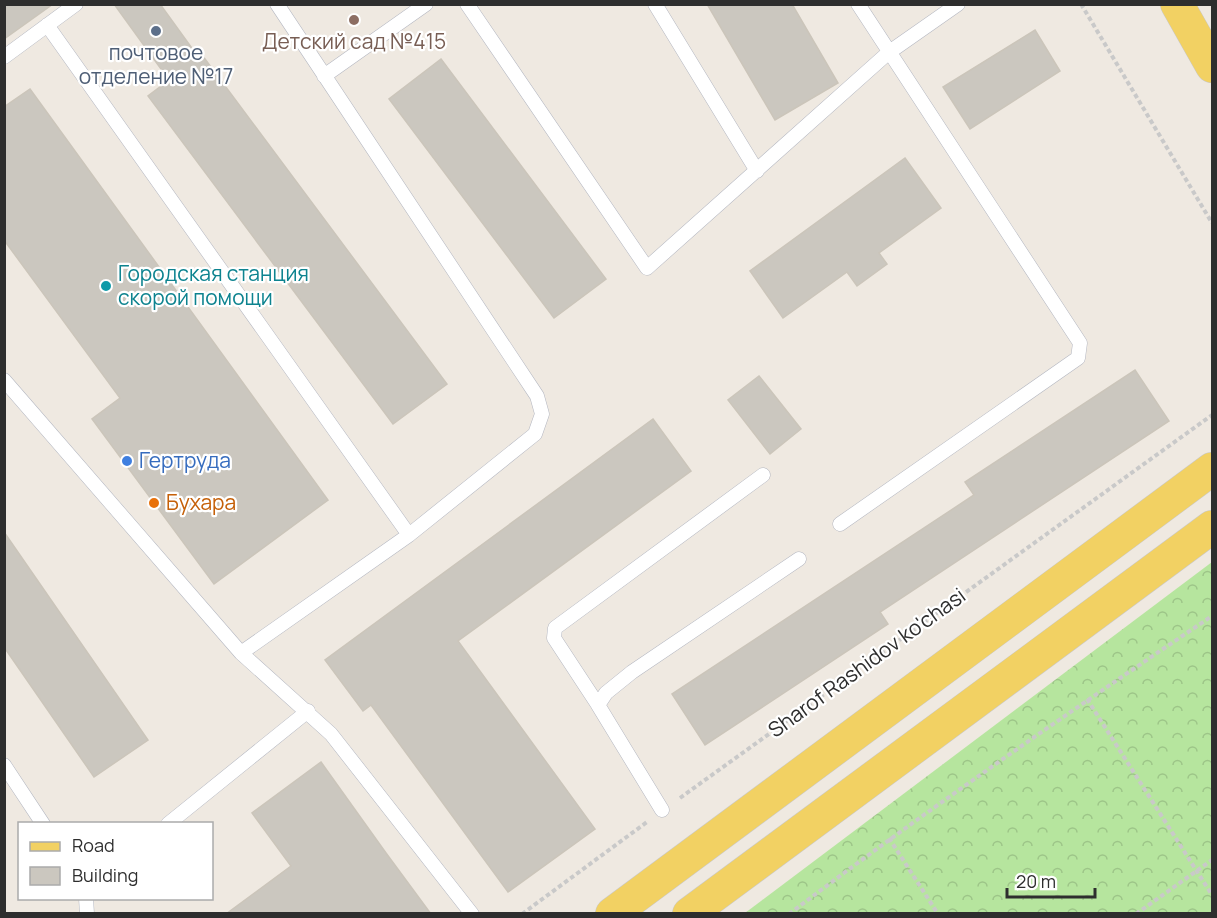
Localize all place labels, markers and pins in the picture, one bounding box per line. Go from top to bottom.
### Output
marker: Детский сад №415 [347,13,361,27]
marker: почтовое отделение №17 [149,24,163,38]
place label: Детский сад №415 [262,27,446,55]
place label: почтовое отделение №17 [79,38,233,90]
place label: Городская станция скорой помощи [118,259,309,311]
marker: Городская станция скорой помощи [99,279,113,293]
place label: Гертруда [139,446,231,474]
marker: Гертруда [120,454,134,468]
place label: Бухара [166,488,236,516]
marker: Бухара [147,496,161,510]

